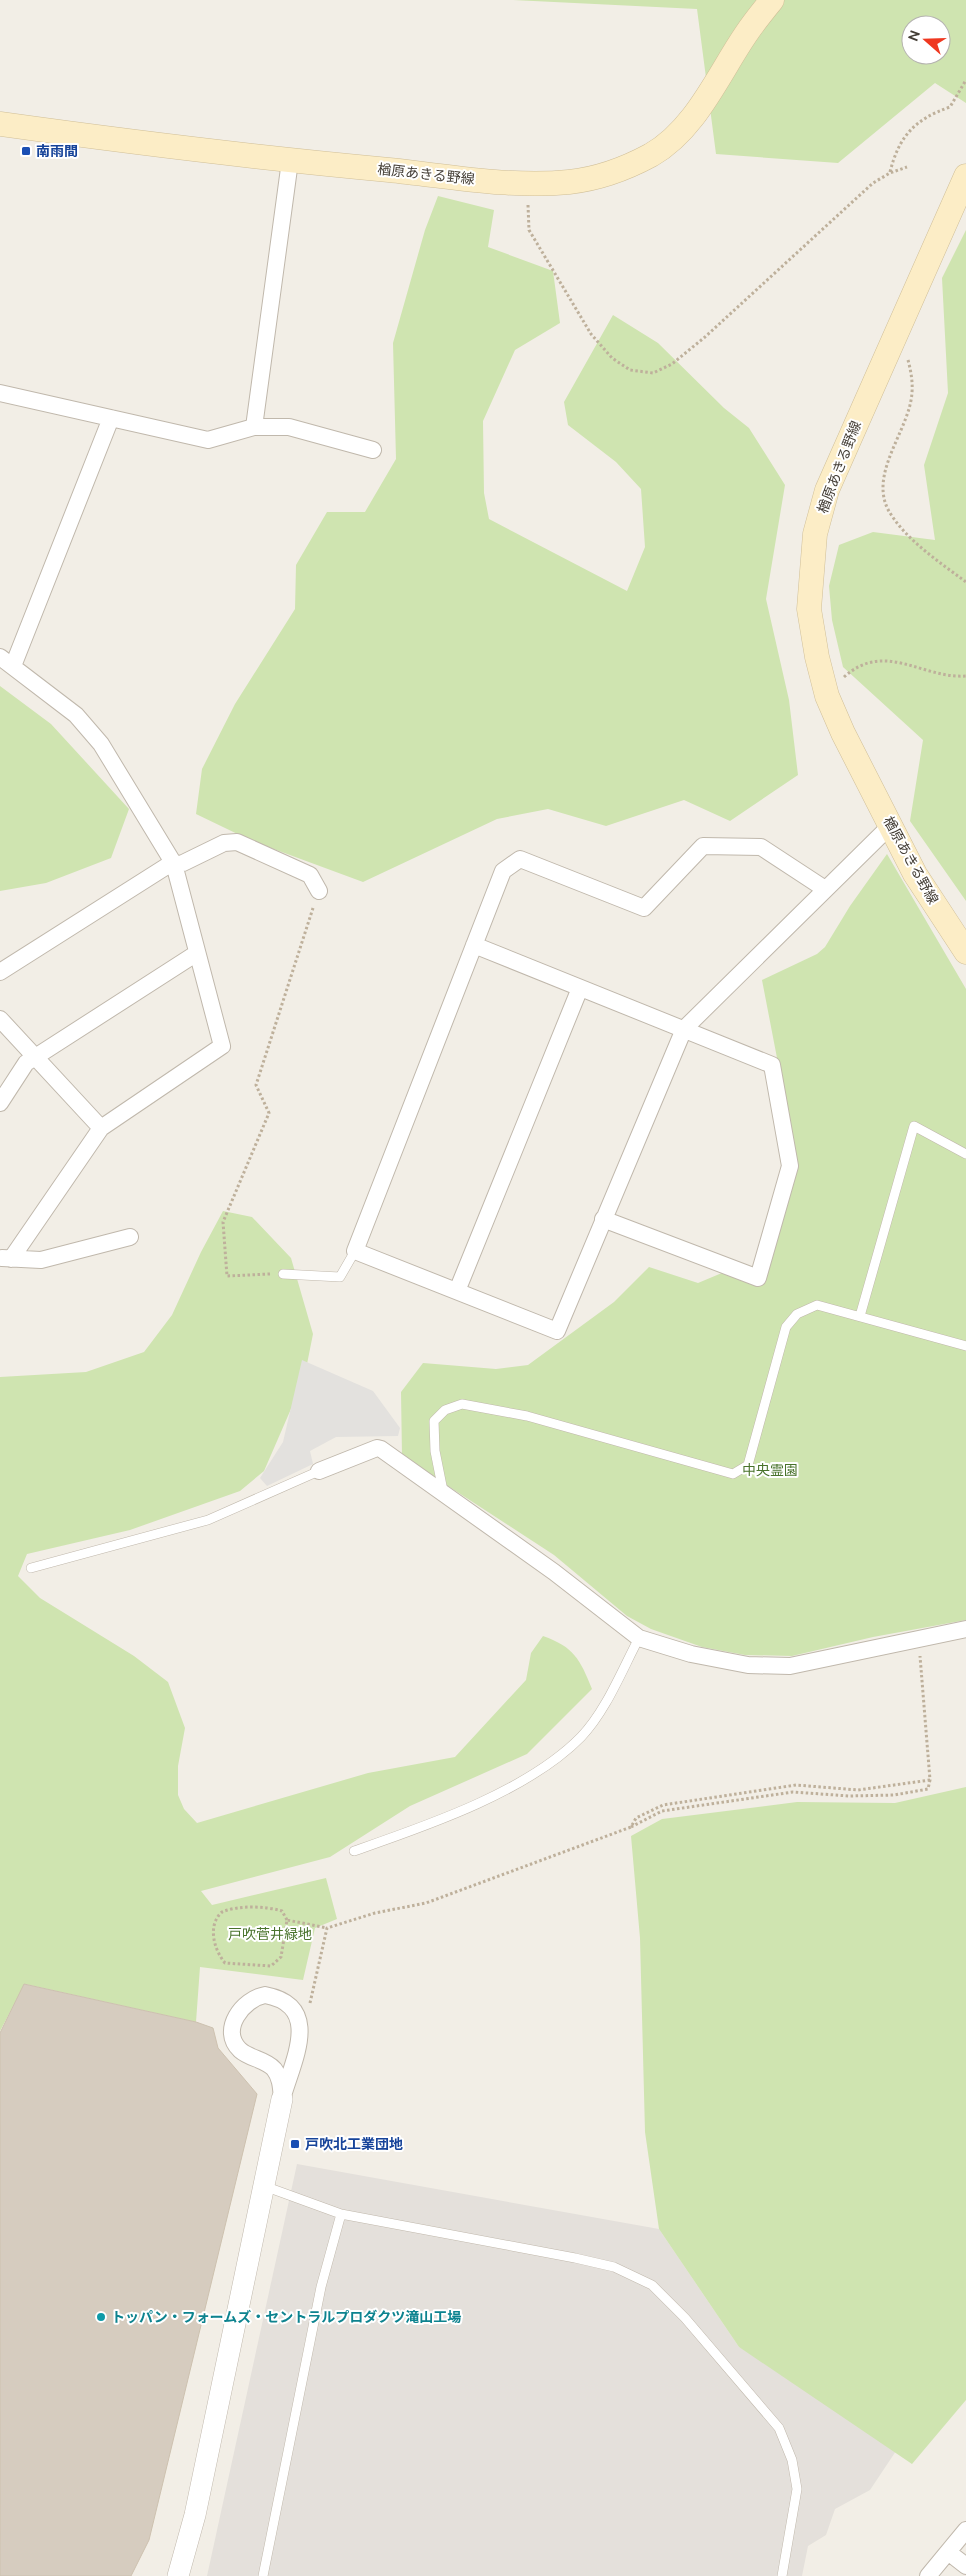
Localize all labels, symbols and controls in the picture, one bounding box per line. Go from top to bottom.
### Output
north arrow [901,15,951,65]
text: N [904,28,923,43]
place label: 南雨間 [36,143,78,159]
marker: 南雨間 [20,145,32,157]
street label: 楢原あきる野線 [377,161,475,187]
street label: 楢原あきる野線 [814,419,864,515]
street label: 楢原あきる野線 [880,813,942,907]
park label: 中央霊園 [742,1462,798,1478]
park label: 戸吹菅井緑地 [228,1926,312,1942]
place label: 戸吹北工業団地 [305,2136,403,2152]
marker: 戸吹北工業団地 [289,2138,301,2150]
place label: トッパン・フォームズ・セントラルプロダクツ滝山工場 [111,2309,461,2325]
marker: トッパン・フォームズ・セントラルプロダクツ滝山工場 [95,2311,107,2323]

